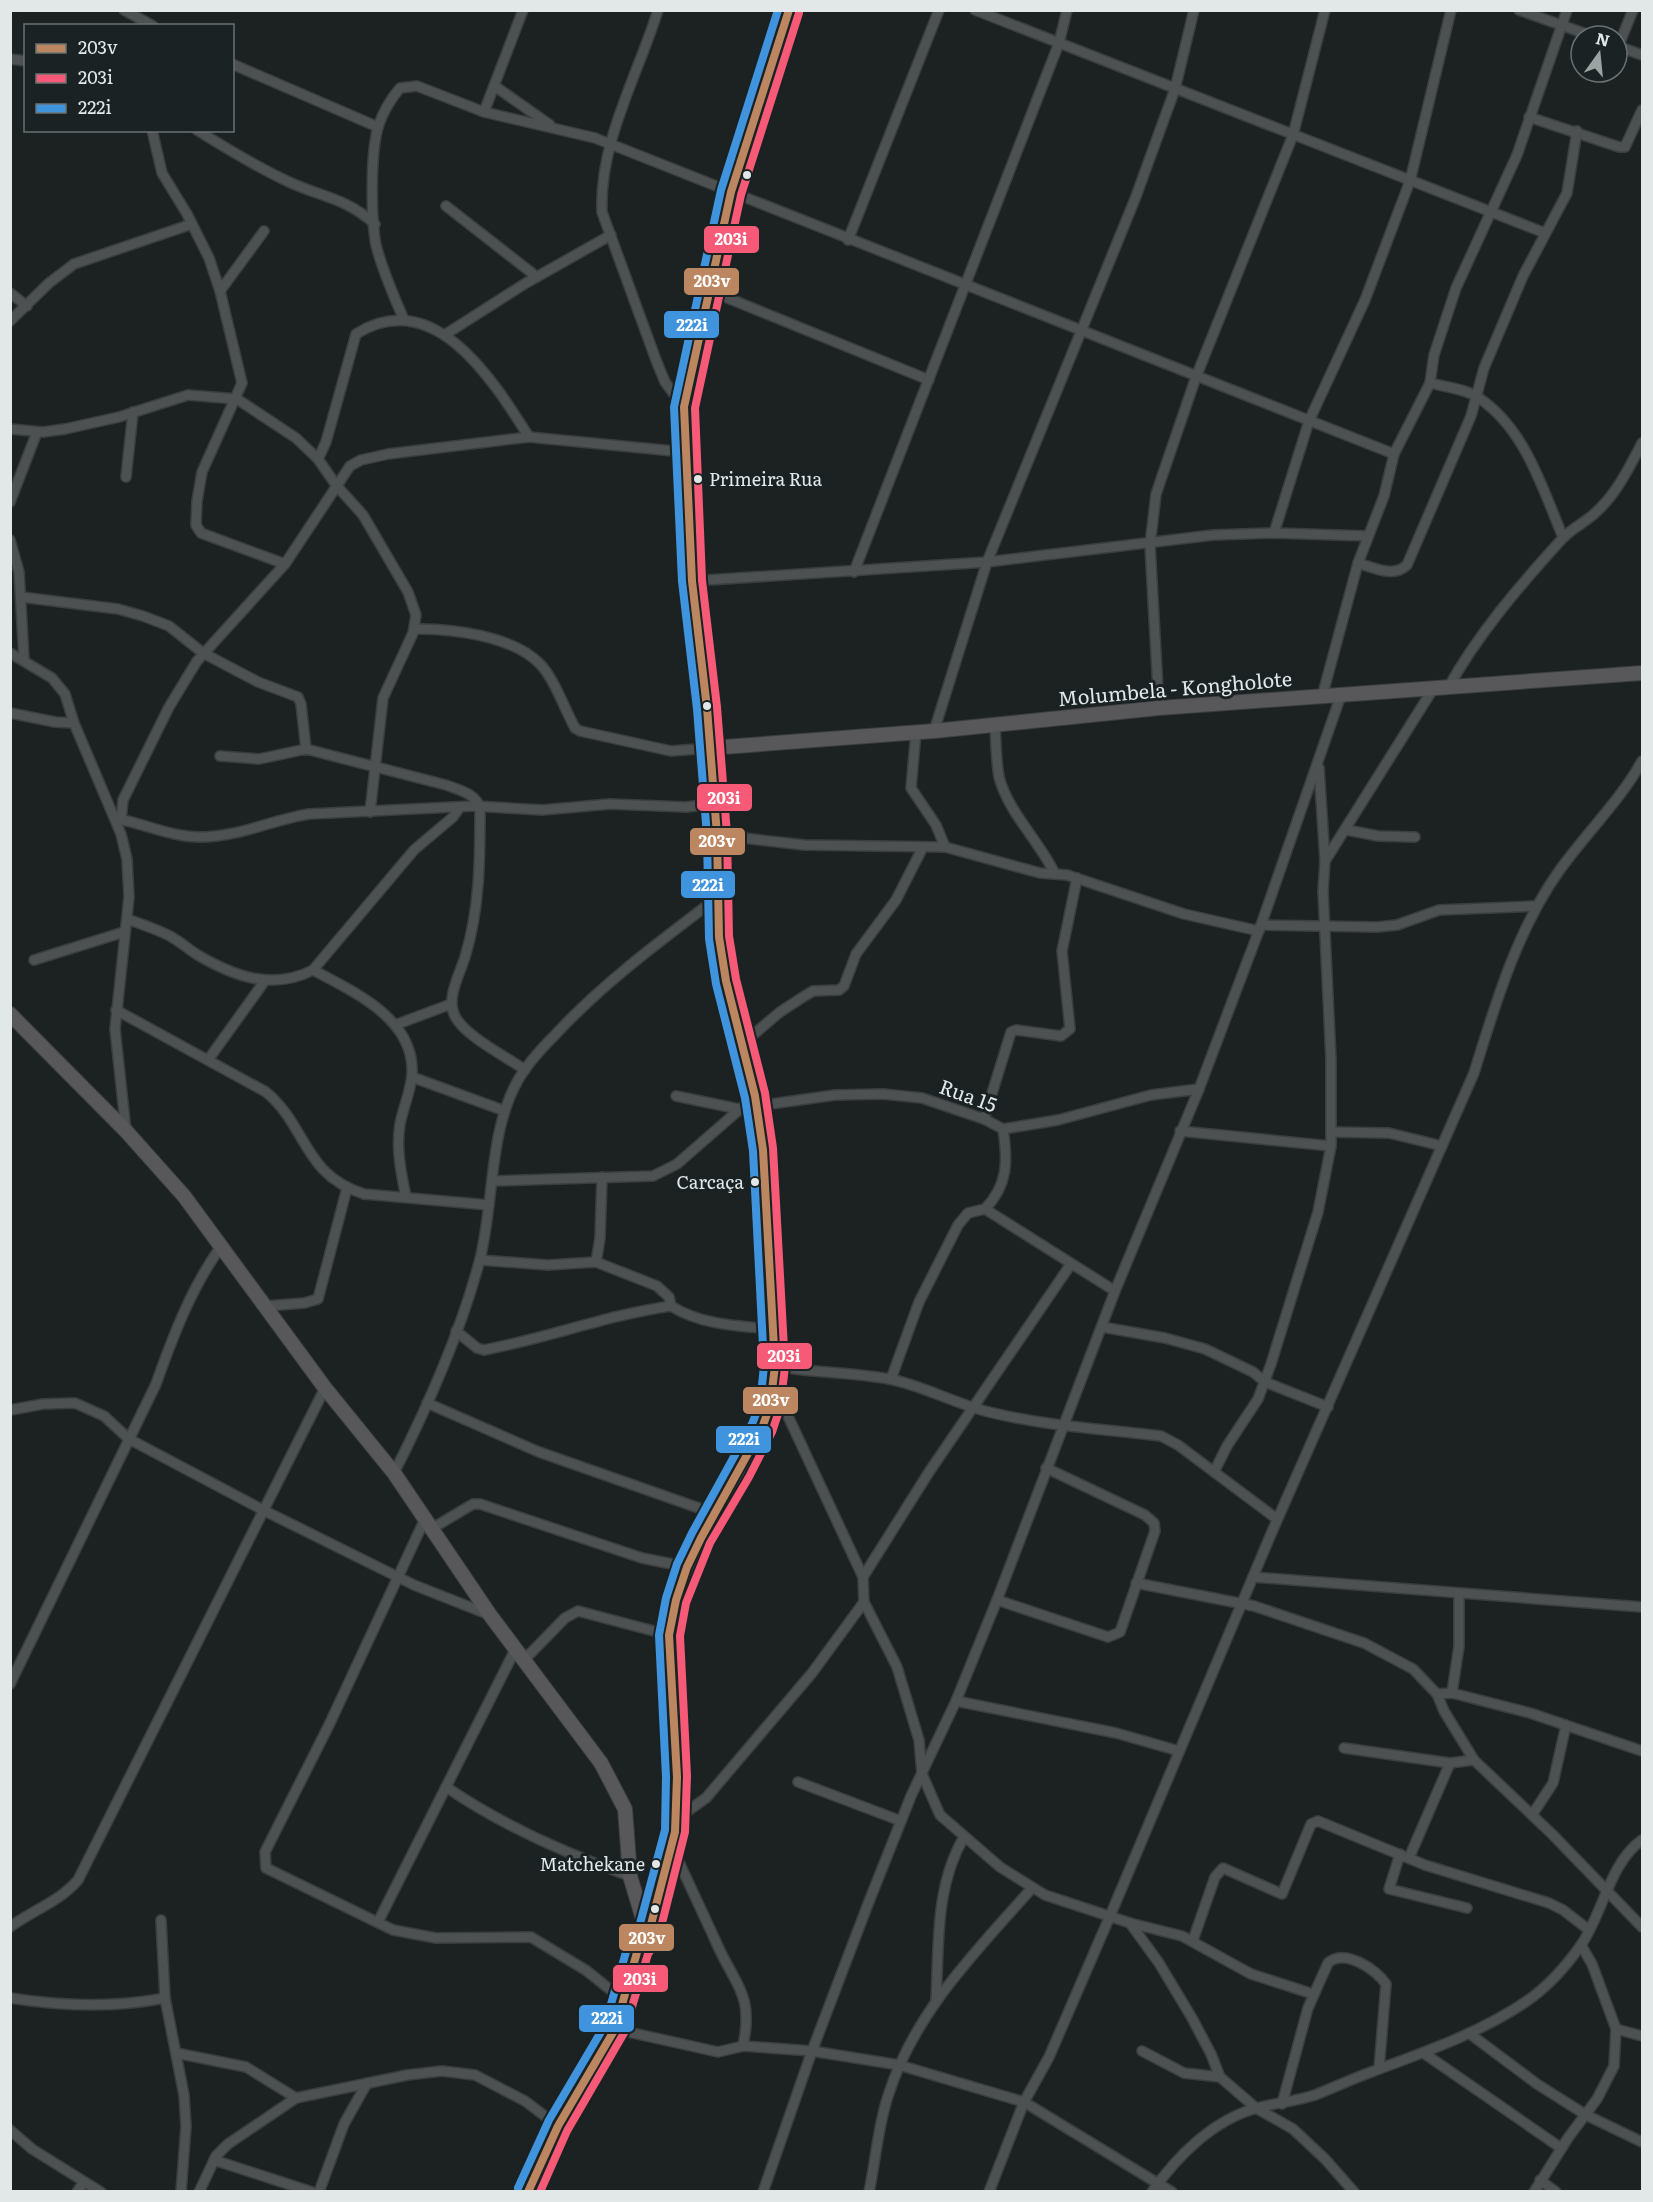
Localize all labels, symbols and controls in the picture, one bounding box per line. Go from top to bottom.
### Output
legend [24,24,234,132]
north arrow [1569,24,1629,84]
text: N [1594,25,1613,52]
text: 203v [78,33,118,60]
text: 203i [78,63,113,90]
text: 222i [78,93,111,120]
unlabelled marker [741,169,753,181]
line badge: 203i [703,225,760,254]
text: 203i [715,226,748,250]
line badge: 203v [683,267,740,296]
text: 203v [693,268,731,292]
line badge: 222i [663,310,720,339]
text: 222i [676,312,708,336]
place label: Primeira Rua [709,465,822,492]
marker: Primeira Rua [692,473,704,485]
street label: Molumbela - Kongholote [1056,662,1293,712]
unlabelled marker [701,700,713,712]
line badge: 203i [696,783,753,812]
text: 203i [708,785,741,809]
line badge: 203v [689,827,746,856]
text: 203v [698,828,736,852]
line badge: 222i [680,870,736,899]
text: 222i [692,872,724,896]
street label: Rua 15 [936,1070,1002,1118]
place label: Carcaça [676,1168,744,1195]
marker: Carcaça [749,1176,761,1188]
line badge: 203i [756,1342,813,1370]
text: 203i [768,1343,801,1367]
line badge: 203v [742,1386,799,1415]
text: 203v [752,1387,790,1411]
line badge: 222i [715,1425,772,1454]
text: 222i [728,1426,760,1450]
place label: Matchekane [540,1850,645,1877]
marker: Matchekane [650,1858,662,1870]
unlabelled marker [649,1903,661,1915]
line badge: 203v [618,1923,675,1952]
text: 203v [628,1925,666,1949]
line badge: 203i [612,1964,669,1993]
text: 203i [624,1966,657,1990]
line badge: 222i [578,2004,635,2033]
text: 222i [591,2005,623,2029]

